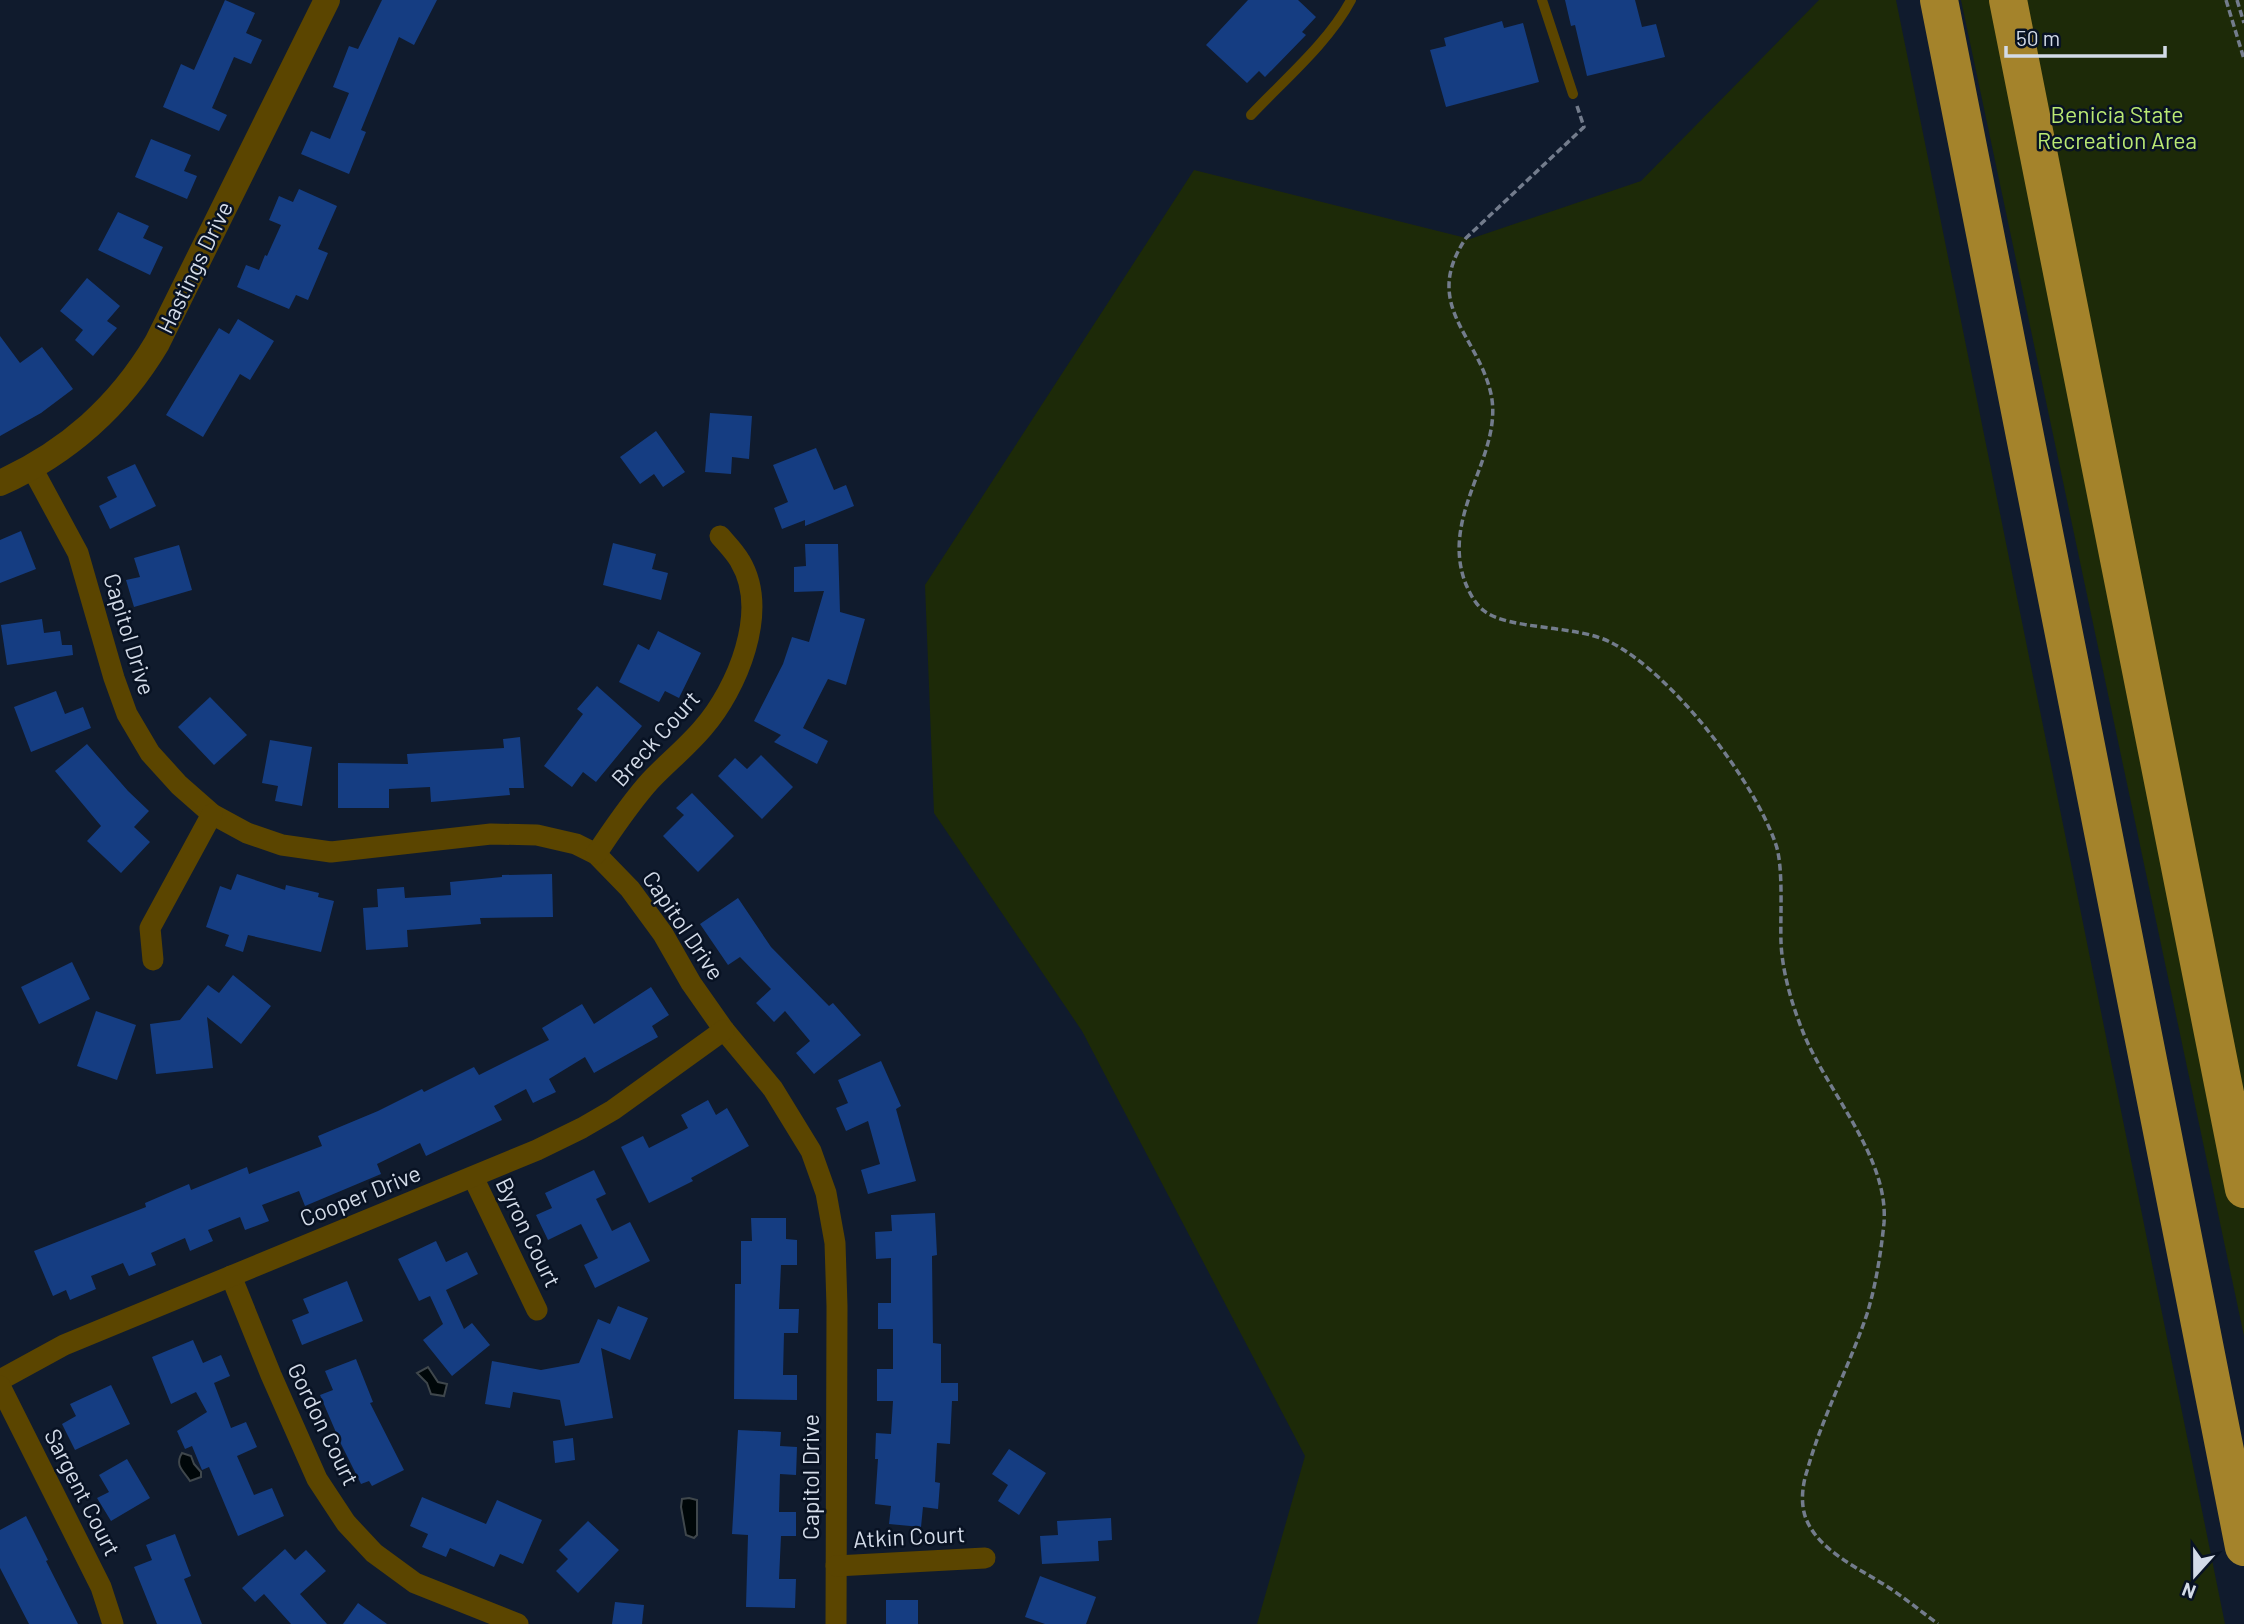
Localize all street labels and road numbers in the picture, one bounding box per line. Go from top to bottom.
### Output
street label: Hastings Drive [150,196,238,338]
street label: Capitol Drive [98,570,162,698]
street label: Breck Court [605,684,705,792]
street label: Capitol Drive [637,865,731,985]
street label: Cooper Drive [295,1158,425,1232]
street label: Byron Court [490,1173,568,1291]
street label: Gordon Court [282,1358,366,1490]
street label: Capitol Drive [796,1414,824,1540]
street label: Sargent Court [39,1424,127,1560]
street label: Atkin Court [852,1519,966,1553]

